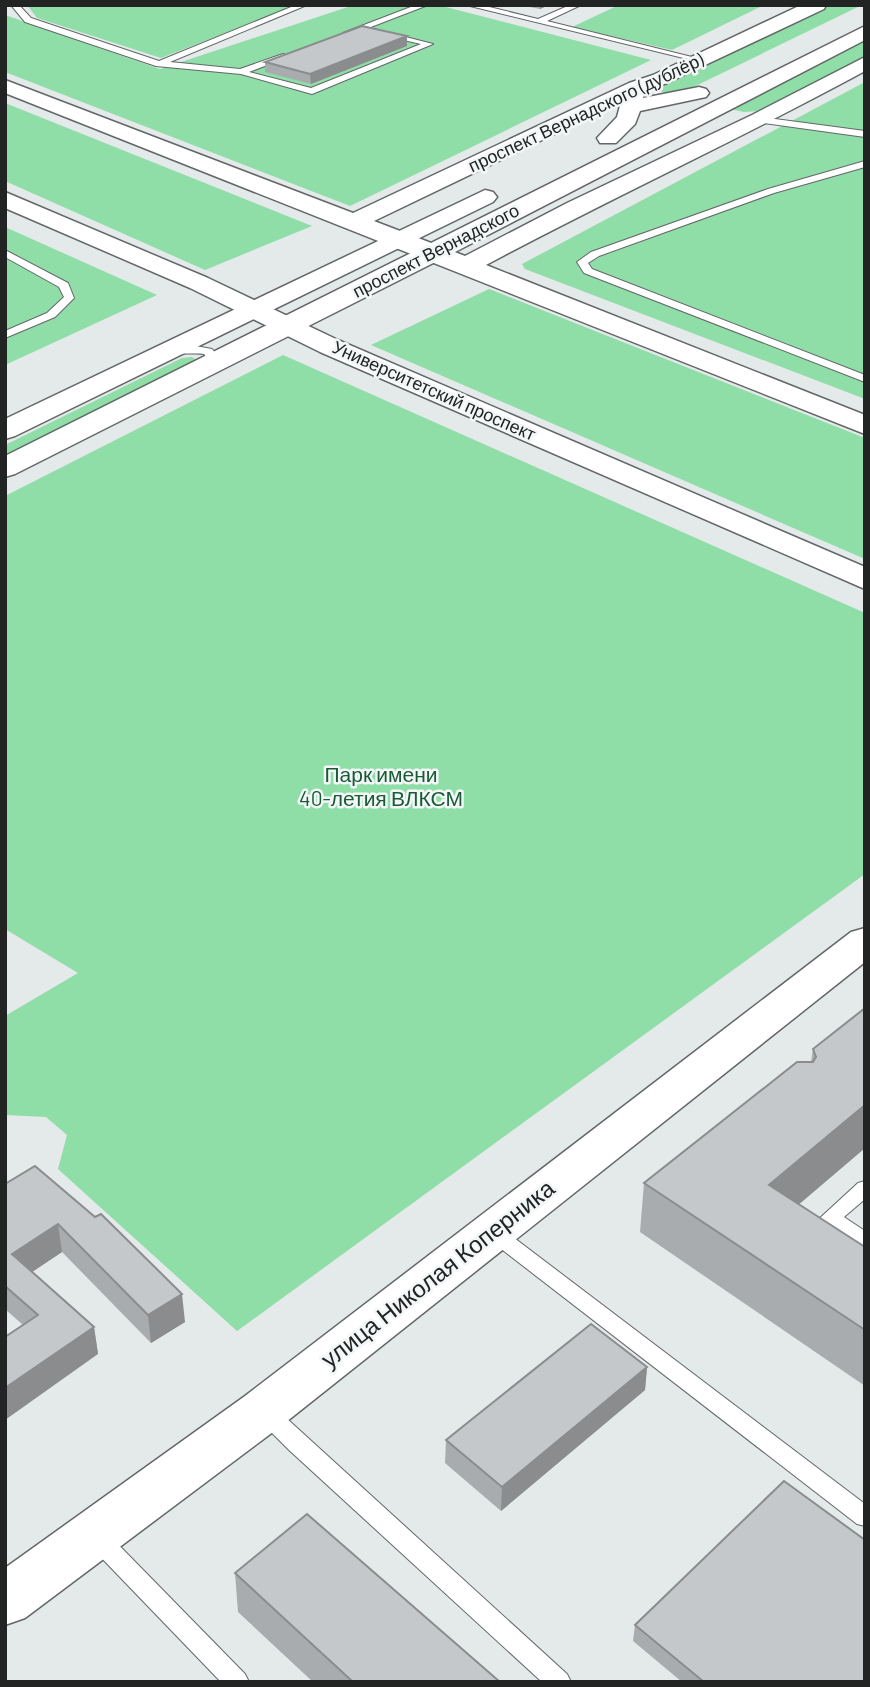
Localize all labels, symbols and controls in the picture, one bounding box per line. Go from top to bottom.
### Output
street label: проспект Вернадского (дублёр) [464,48,707,176]
street label: проспект Вернадского [348,198,523,302]
street label: Университетский проспект [329,335,539,445]
park label: Парк имени 40-летия ВЛКСМ [299,761,463,810]
street label: улица Николая Коперника [315,1172,560,1373]

